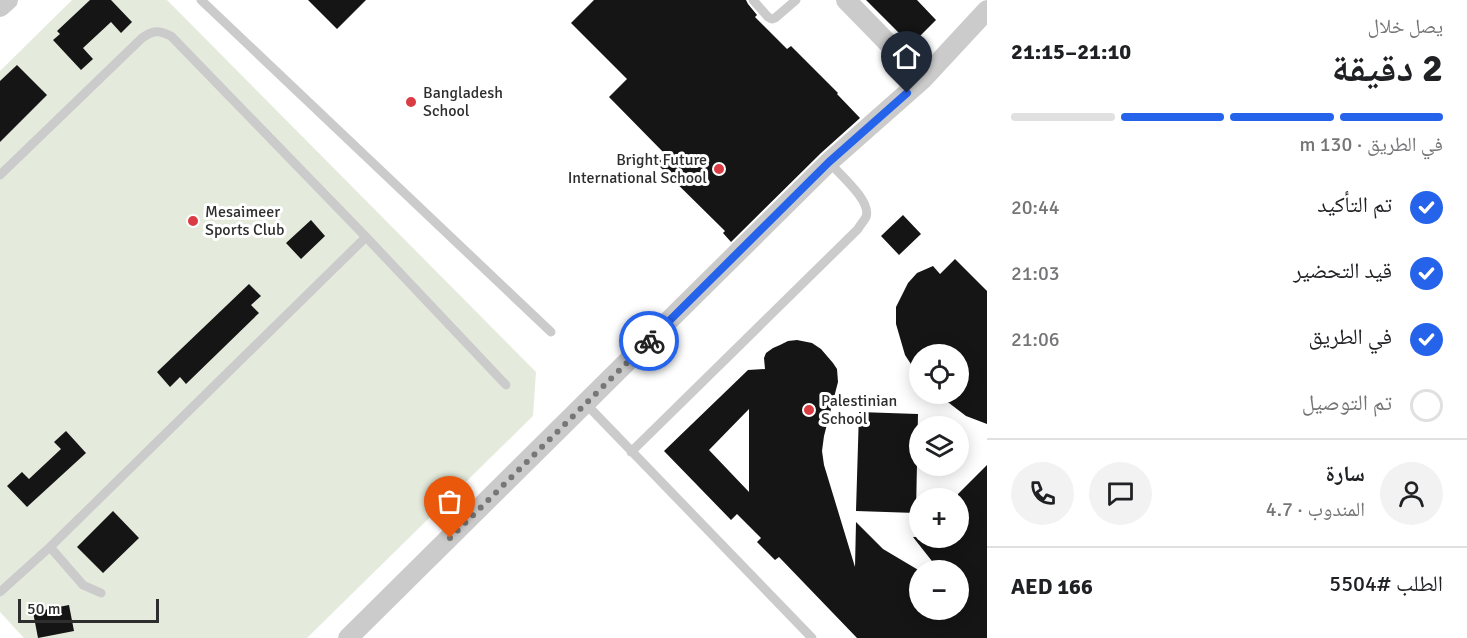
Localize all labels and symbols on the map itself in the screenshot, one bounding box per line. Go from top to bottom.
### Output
pin [881,31,932,93]
place label: Bangladesh School [423,83,503,121]
marker: Bangladesh School [404,95,418,109]
place label: Bright Future International School [568,150,707,188]
marker: Bright Future International School [712,162,726,176]
place label: Mesaimeer Sports Club [205,202,284,240]
marker: Mesaimeer Sports Club [186,214,200,228]
courier [619,311,679,371]
place label: Palestinian School [821,391,897,429]
marker: Palestinian School [802,403,816,417]
pin [424,476,475,538]
scale bar [18,596,159,624]

